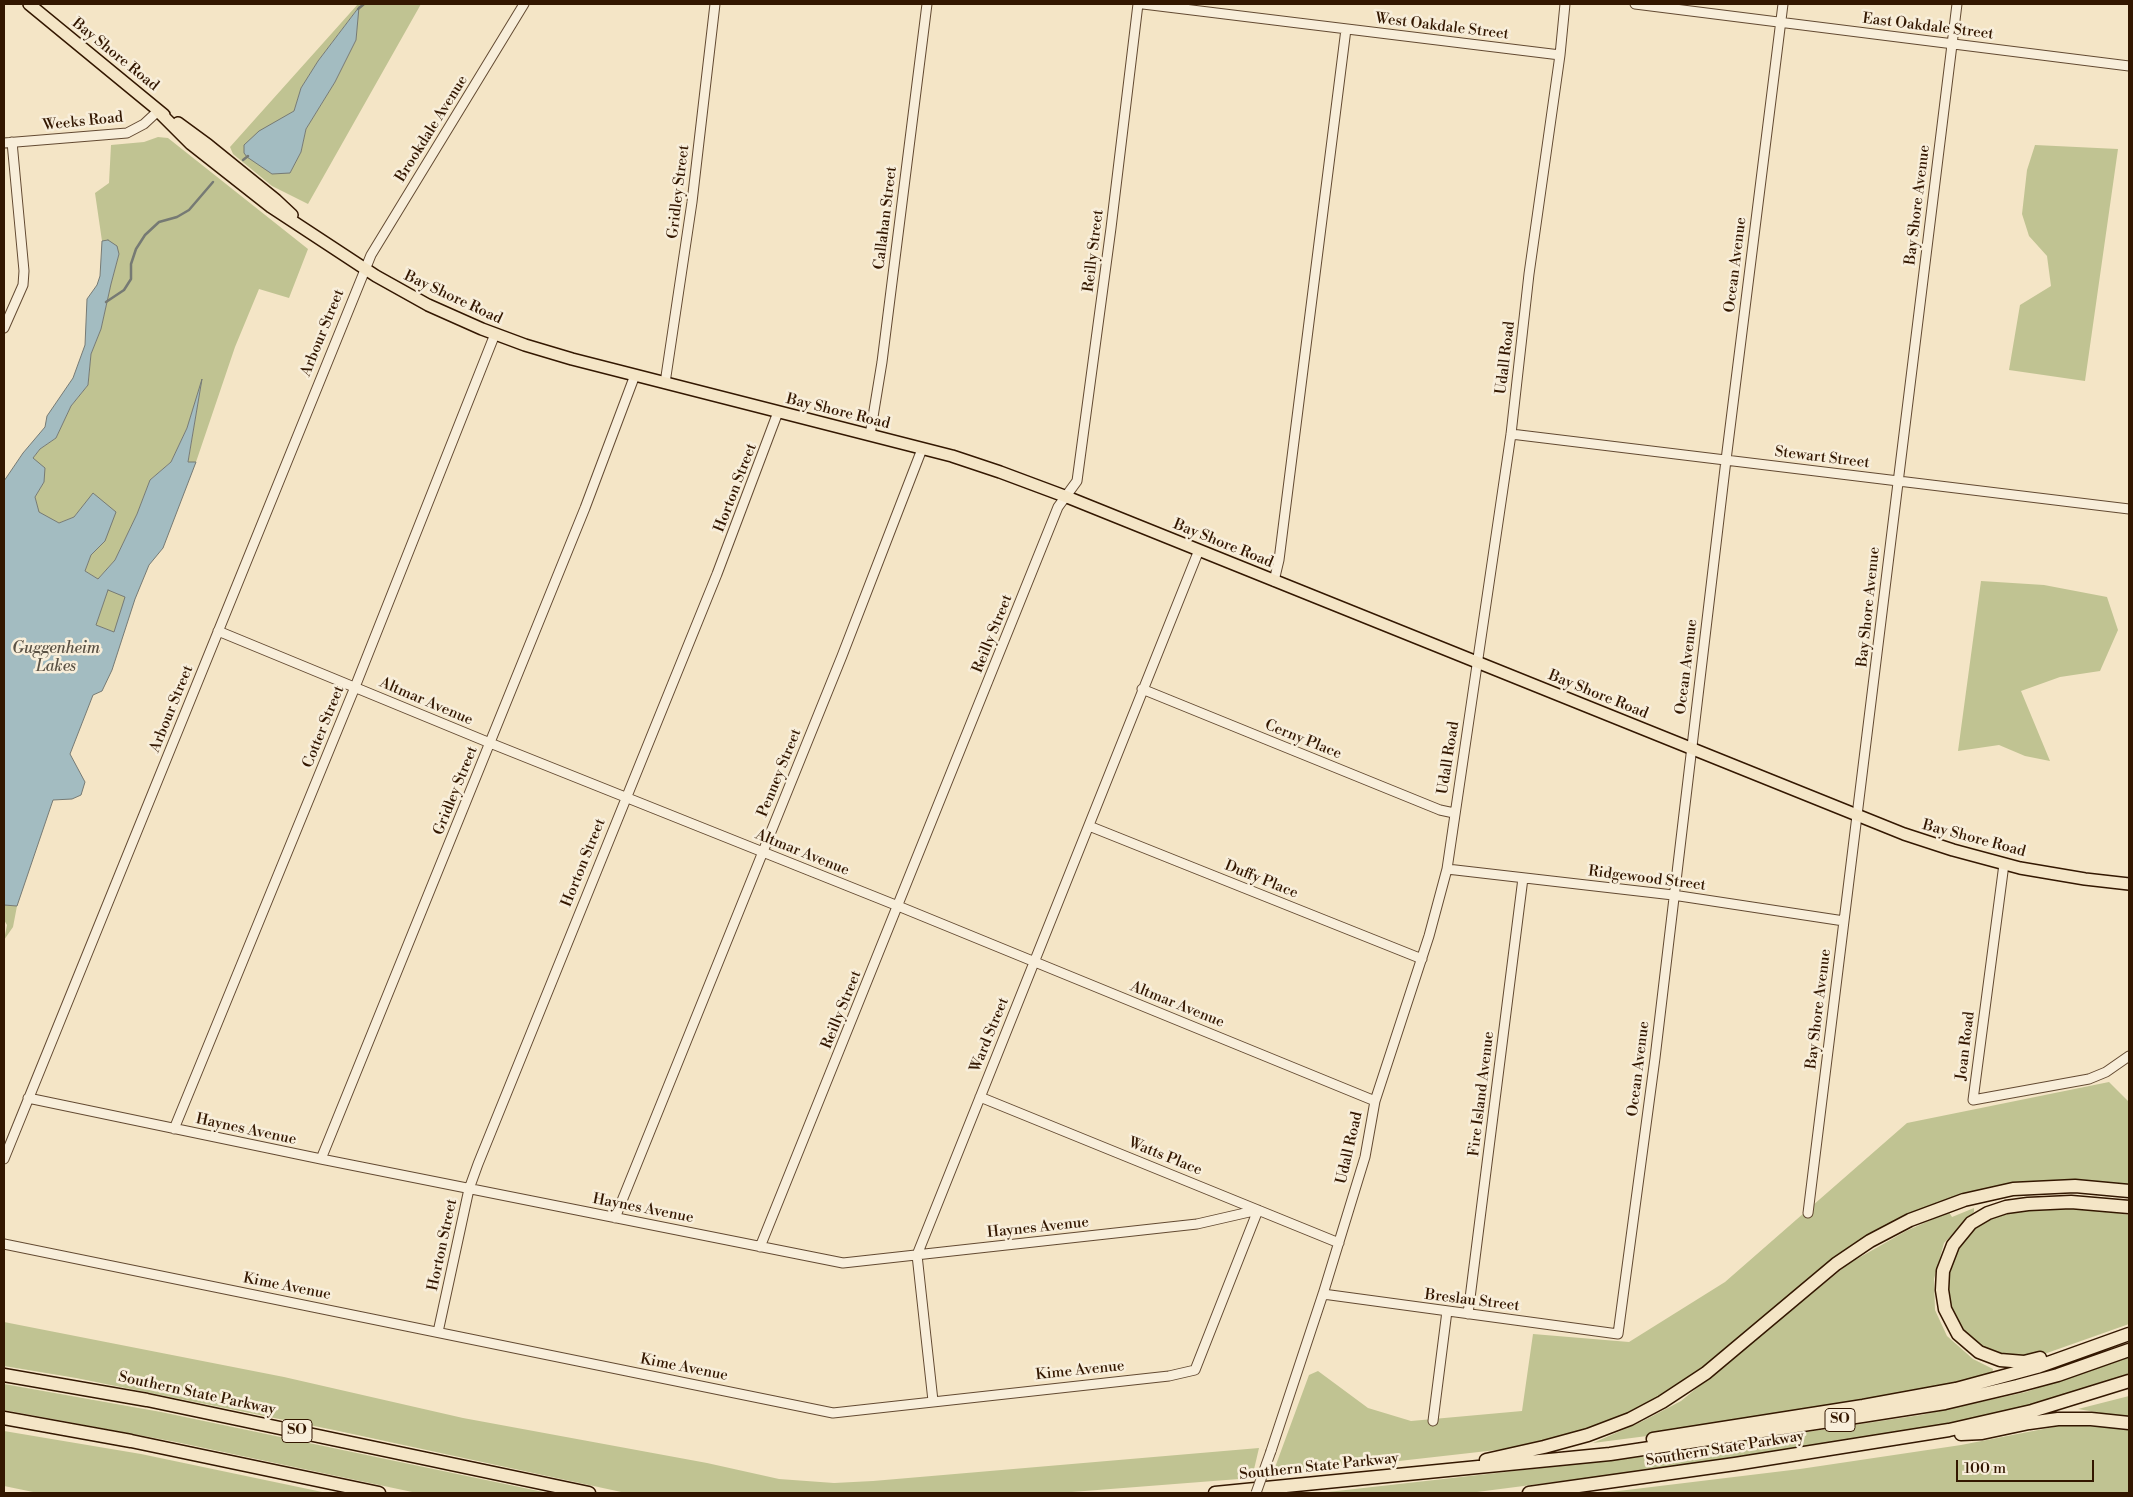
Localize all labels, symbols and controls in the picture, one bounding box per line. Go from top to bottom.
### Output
street label: West Oakdale Street [1374,10,1510,44]
street label: East Oakdale Street [1861,10,1995,44]
street label: Bay Shore Road [68,15,162,95]
street label: Brookdale Avenue [392,72,472,186]
street label: Weeks Road [42,109,124,135]
street label: Gridley Street [664,144,694,240]
street label: Bay Shore Avenue [1902,144,1934,266]
street label: Callahan Street [871,165,901,271]
street label: Reilly Street [1080,209,1108,293]
street label: Ocean Avenue [1721,216,1751,314]
street label: Bay Shore Road [401,267,505,329]
street label: Arbour Street [297,287,349,379]
street label: Udall Road [1493,320,1519,396]
street label: Bay Shore Road [784,390,892,434]
street label: Horton Street [711,441,761,535]
street label: Stewart Street [1774,443,1870,473]
street label: Bay Shore Road [1170,516,1276,572]
street label: Bay Shore Avenue [1854,546,1884,668]
street label: Reilly Street [969,592,1017,676]
street label: Ocean Avenue [1672,618,1702,716]
water label: Guggenheim Lakes [12,639,100,677]
street label: Arbour Street [146,663,198,755]
street label: Bay Shore Road [1545,667,1651,723]
street label: Altmar Avenue [377,674,475,730]
street label: Cotter Street [299,683,349,771]
street label: Cerny Place [1262,716,1344,764]
street label: Udall Road [1434,720,1464,796]
street label: Penney Street [754,726,806,820]
street label: Gridley Street [430,744,482,838]
street label: Horton Street [558,816,610,910]
street label: Bay Shore Road [1920,817,2028,861]
street label: Altmar Avenue [752,826,852,880]
street label: Duffy Place [1222,857,1300,903]
street label: Ridgewood Street [1587,863,1707,895]
street label: Bay Shore Avenue [1803,948,1835,1070]
street label: Reilly Street [818,968,866,1052]
street label: Altmar Avenue [1127,978,1227,1032]
street label: Ward Street [967,995,1013,1075]
street label: Joan Road [1953,1011,1979,1081]
street label: Ocean Avenue [1624,1020,1654,1118]
street label: Fire Island Avenue [1465,1030,1499,1158]
street label: Udall Road [1333,1110,1367,1186]
street label: Haynes Avenue [194,1111,298,1149]
street label: Watts Place [1125,1134,1205,1180]
street label: Haynes Avenue [591,1190,695,1228]
street label: Horton Street [424,1197,462,1293]
street label: Haynes Avenue [986,1214,1090,1242]
street label: Kime Avenue [242,1270,332,1304]
street label: Breslau Street [1424,1286,1520,1316]
street label: Kime Avenue [639,1351,729,1385]
street label: Kime Avenue [1035,1357,1125,1385]
street label: Southern State Parkway [117,1369,277,1419]
road number: SO [1825,1408,1855,1432]
road number: SO [282,1420,312,1442]
street label: Southern State Parkway [1644,1428,1806,1470]
street label: Southern State Parkway [1238,1450,1400,1484]
scale bar [1958,1450,2096,1482]
text: 100 m [1964,1459,2006,1478]

